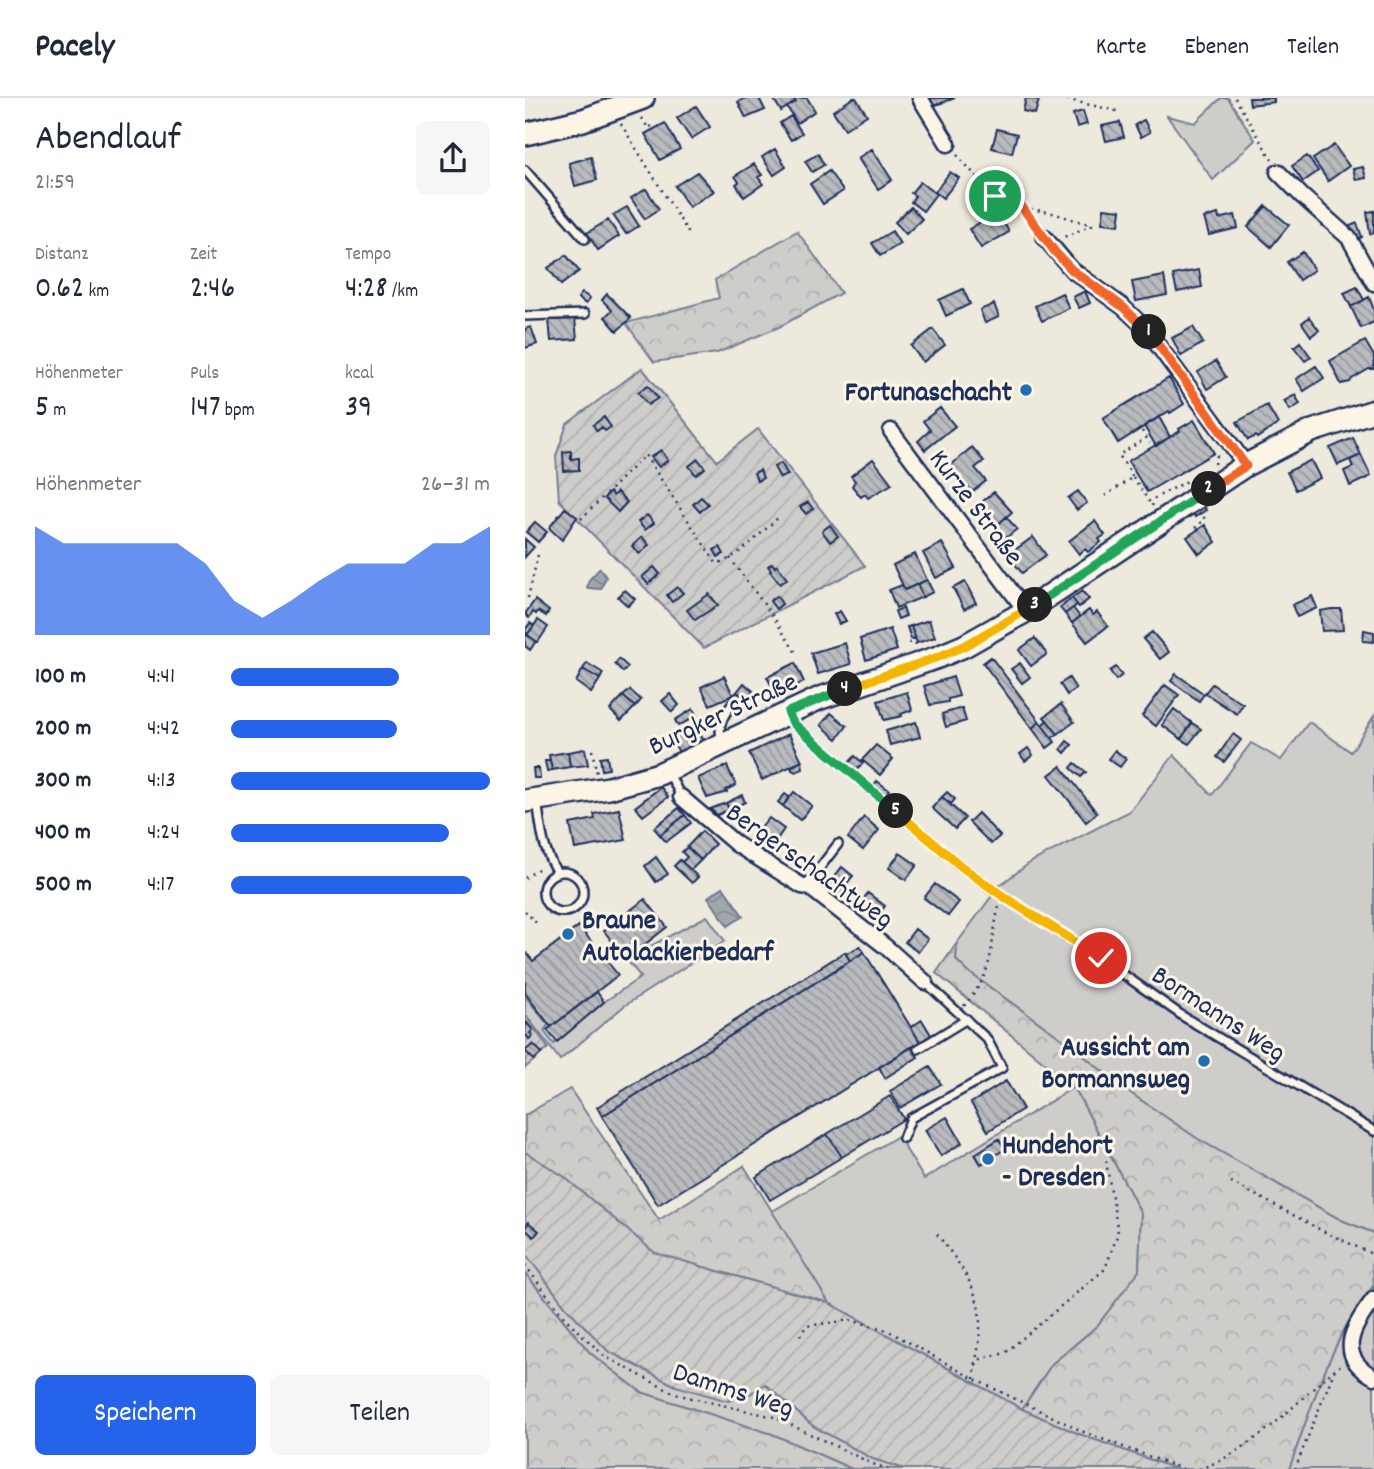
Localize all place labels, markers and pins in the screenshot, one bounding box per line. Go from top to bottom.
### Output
pin [965,166,1025,226]
pin: 1 [1131,314,1167,350]
place label: Fortunaschacht [845,375,1013,415]
marker: Fortunaschacht [1018,382,1034,398]
pin: 2 [1191,472,1227,506]
pin: 3 [1017,588,1053,622]
pin: 4 [827,672,863,706]
pin: 5 [879,794,913,828]
place label: Braune Autolackierbedarf [582,903,775,975]
marker: Braune Autolackierbedarf [560,926,576,942]
pin [1071,928,1131,988]
place label: Aussicht am Bormannsweg [1041,1030,1190,1102]
marker: Aussicht am Bormannsweg [1196,1053,1212,1069]
place label: Hundehort - Dresden [1002,1128,1113,1200]
marker: Hundehort - Dresden [980,1151,996,1167]

